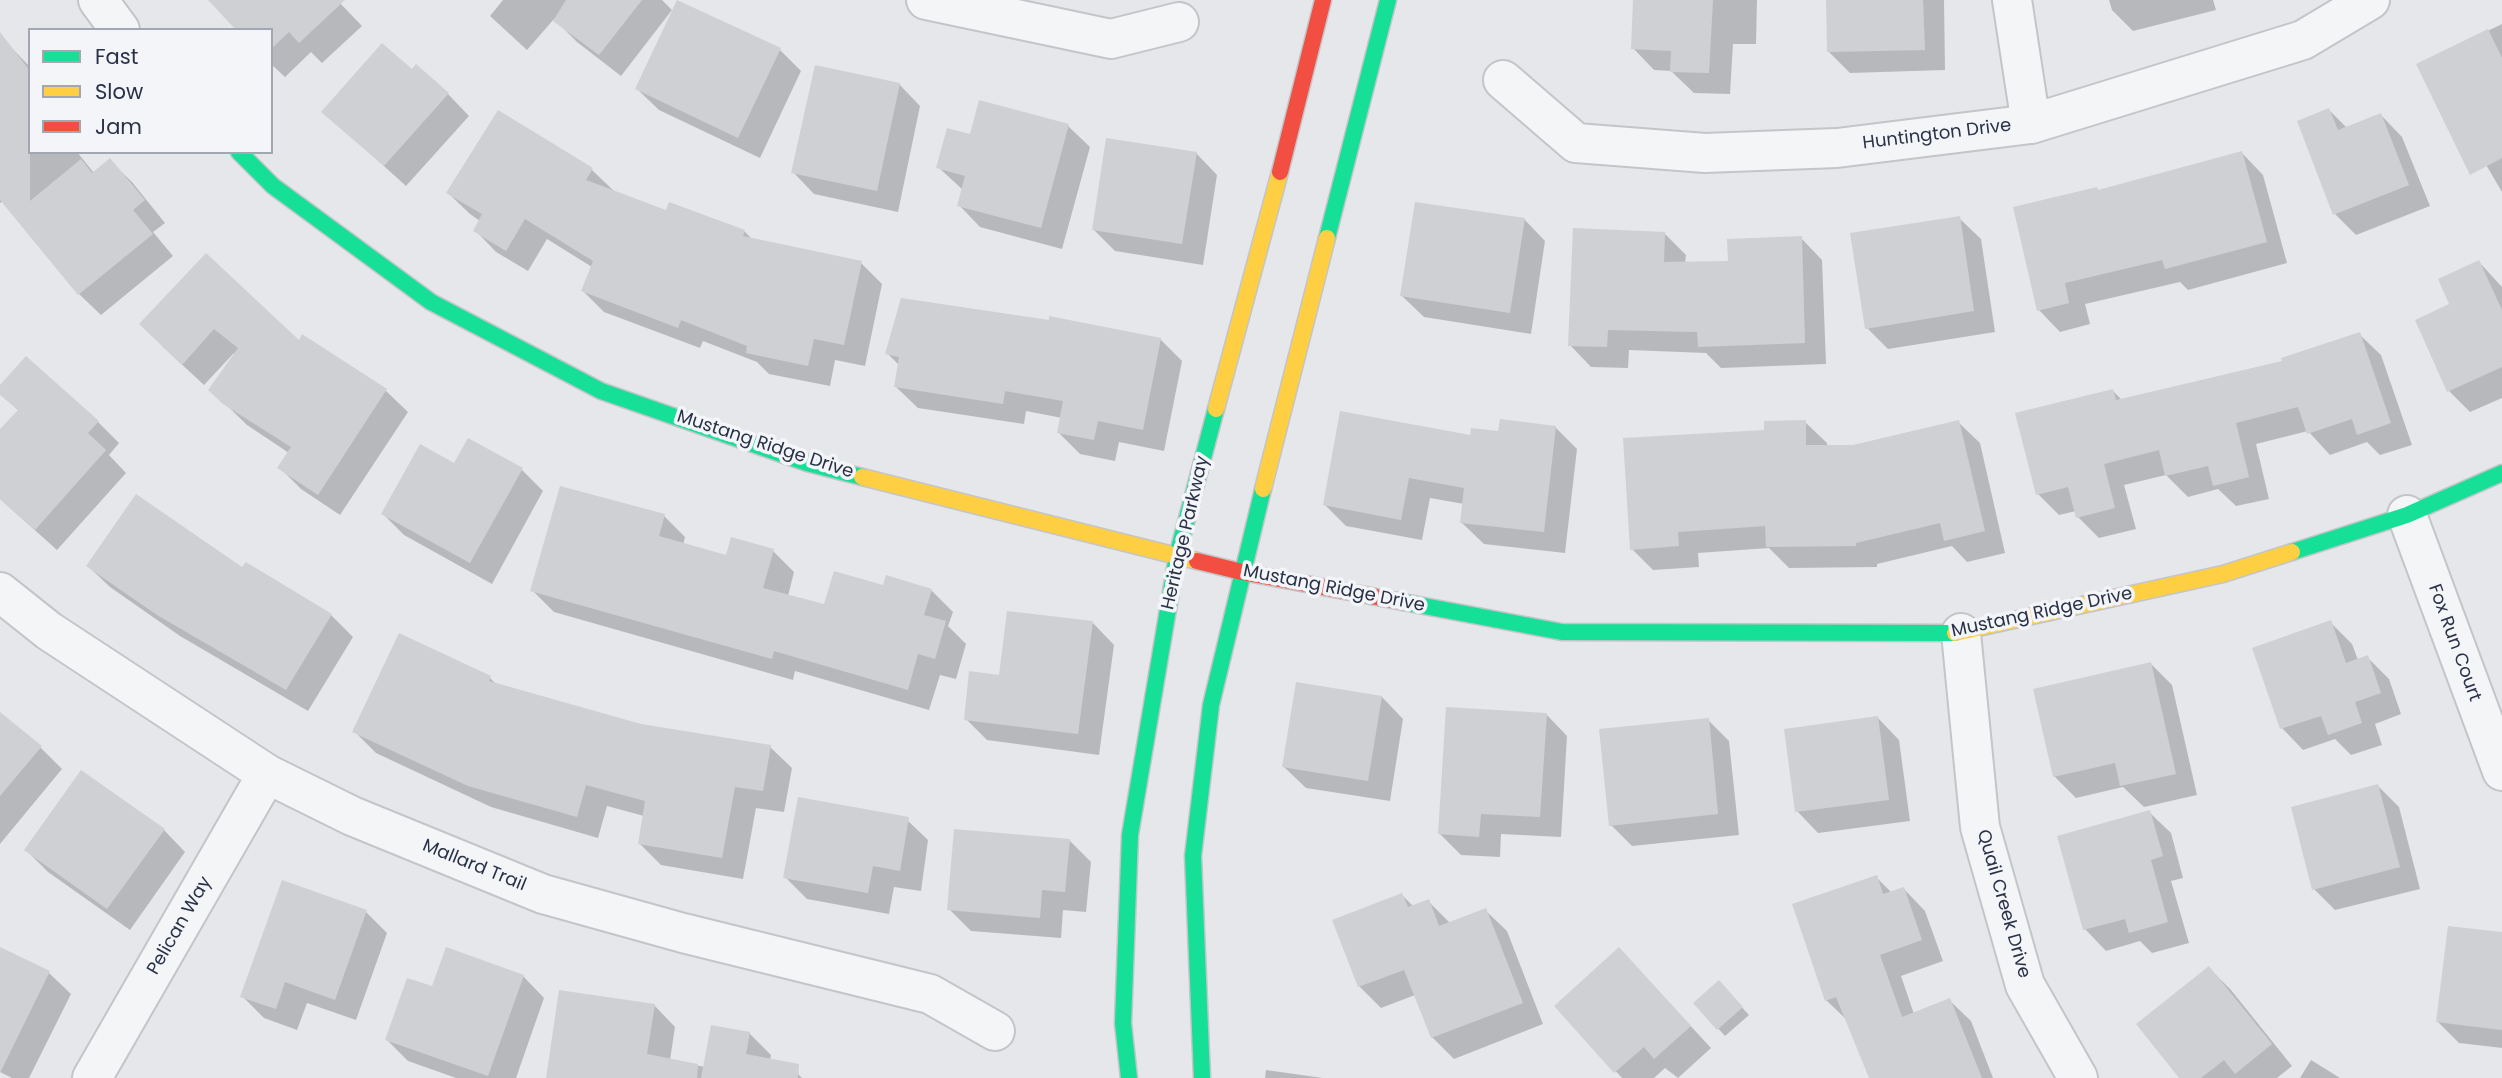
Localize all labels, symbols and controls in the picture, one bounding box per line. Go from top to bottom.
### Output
legend [28,28,273,154]
text: Fast [95,42,138,71]
text: Slow [95,77,143,106]
text: Jam [95,112,142,141]
street label: Huntington Drive [1861,115,2013,155]
street label: Mustang Ridge Drive [674,406,856,484]
street label: Heritage Parkway [1158,454,1214,612]
street label: Mustang Ridge Drive [1241,561,1427,617]
street label: Fox Run Court [2423,582,2485,704]
street label: Mustang Ridge Drive [1950,583,2134,643]
street label: Quail Creek Drive [1971,827,2035,981]
street label: Mallard Trail [419,835,529,897]
street label: Pelican Way [143,873,217,979]

